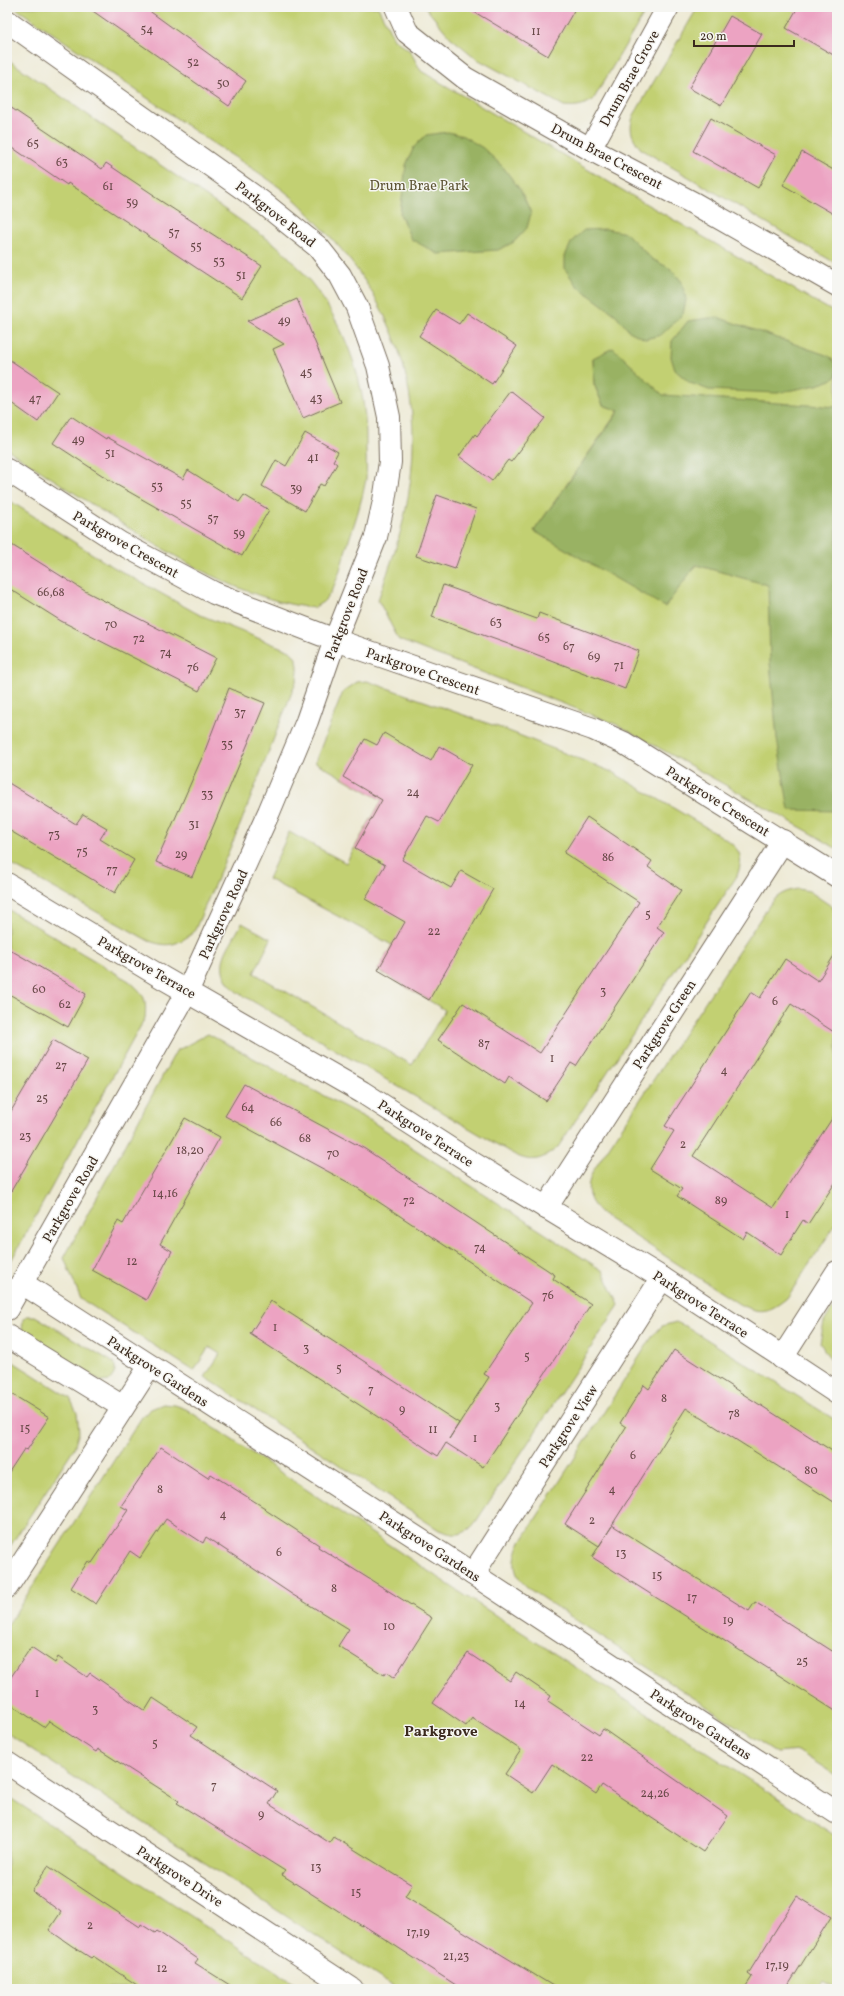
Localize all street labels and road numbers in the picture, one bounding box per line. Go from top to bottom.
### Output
street label: Drum Brae Grove [596,27,665,130]
street label: Drum Brae Crescent [547,120,666,195]
street label: Parkgrove Road [231,178,319,253]
street label: Parkgrove Crescent [69,507,182,583]
street label: Parkgrove Road [321,566,374,663]
street label: Parkgrove Crescent [363,644,482,701]
street label: Parkgrove Crescent [662,763,773,842]
street label: Parkgrove Road [195,866,254,963]
street label: Parkgrove Terrace [94,932,199,1004]
street label: Parkgrove Green [629,976,701,1073]
street label: Parkgrove Terrace [374,1096,477,1173]
street label: Parkgrove Road [39,1153,104,1247]
street label: Parkgrove Terrace [649,1267,752,1344]
street label: Parkgrove Gardens [103,1332,212,1412]
street label: Parkgrove View [535,1381,603,1472]
street label: Parkgrove Gardens [375,1507,484,1587]
street label: Parkgrove Gardens [646,1685,755,1765]
street label: Parkgrove Drive [132,1842,227,1913]

